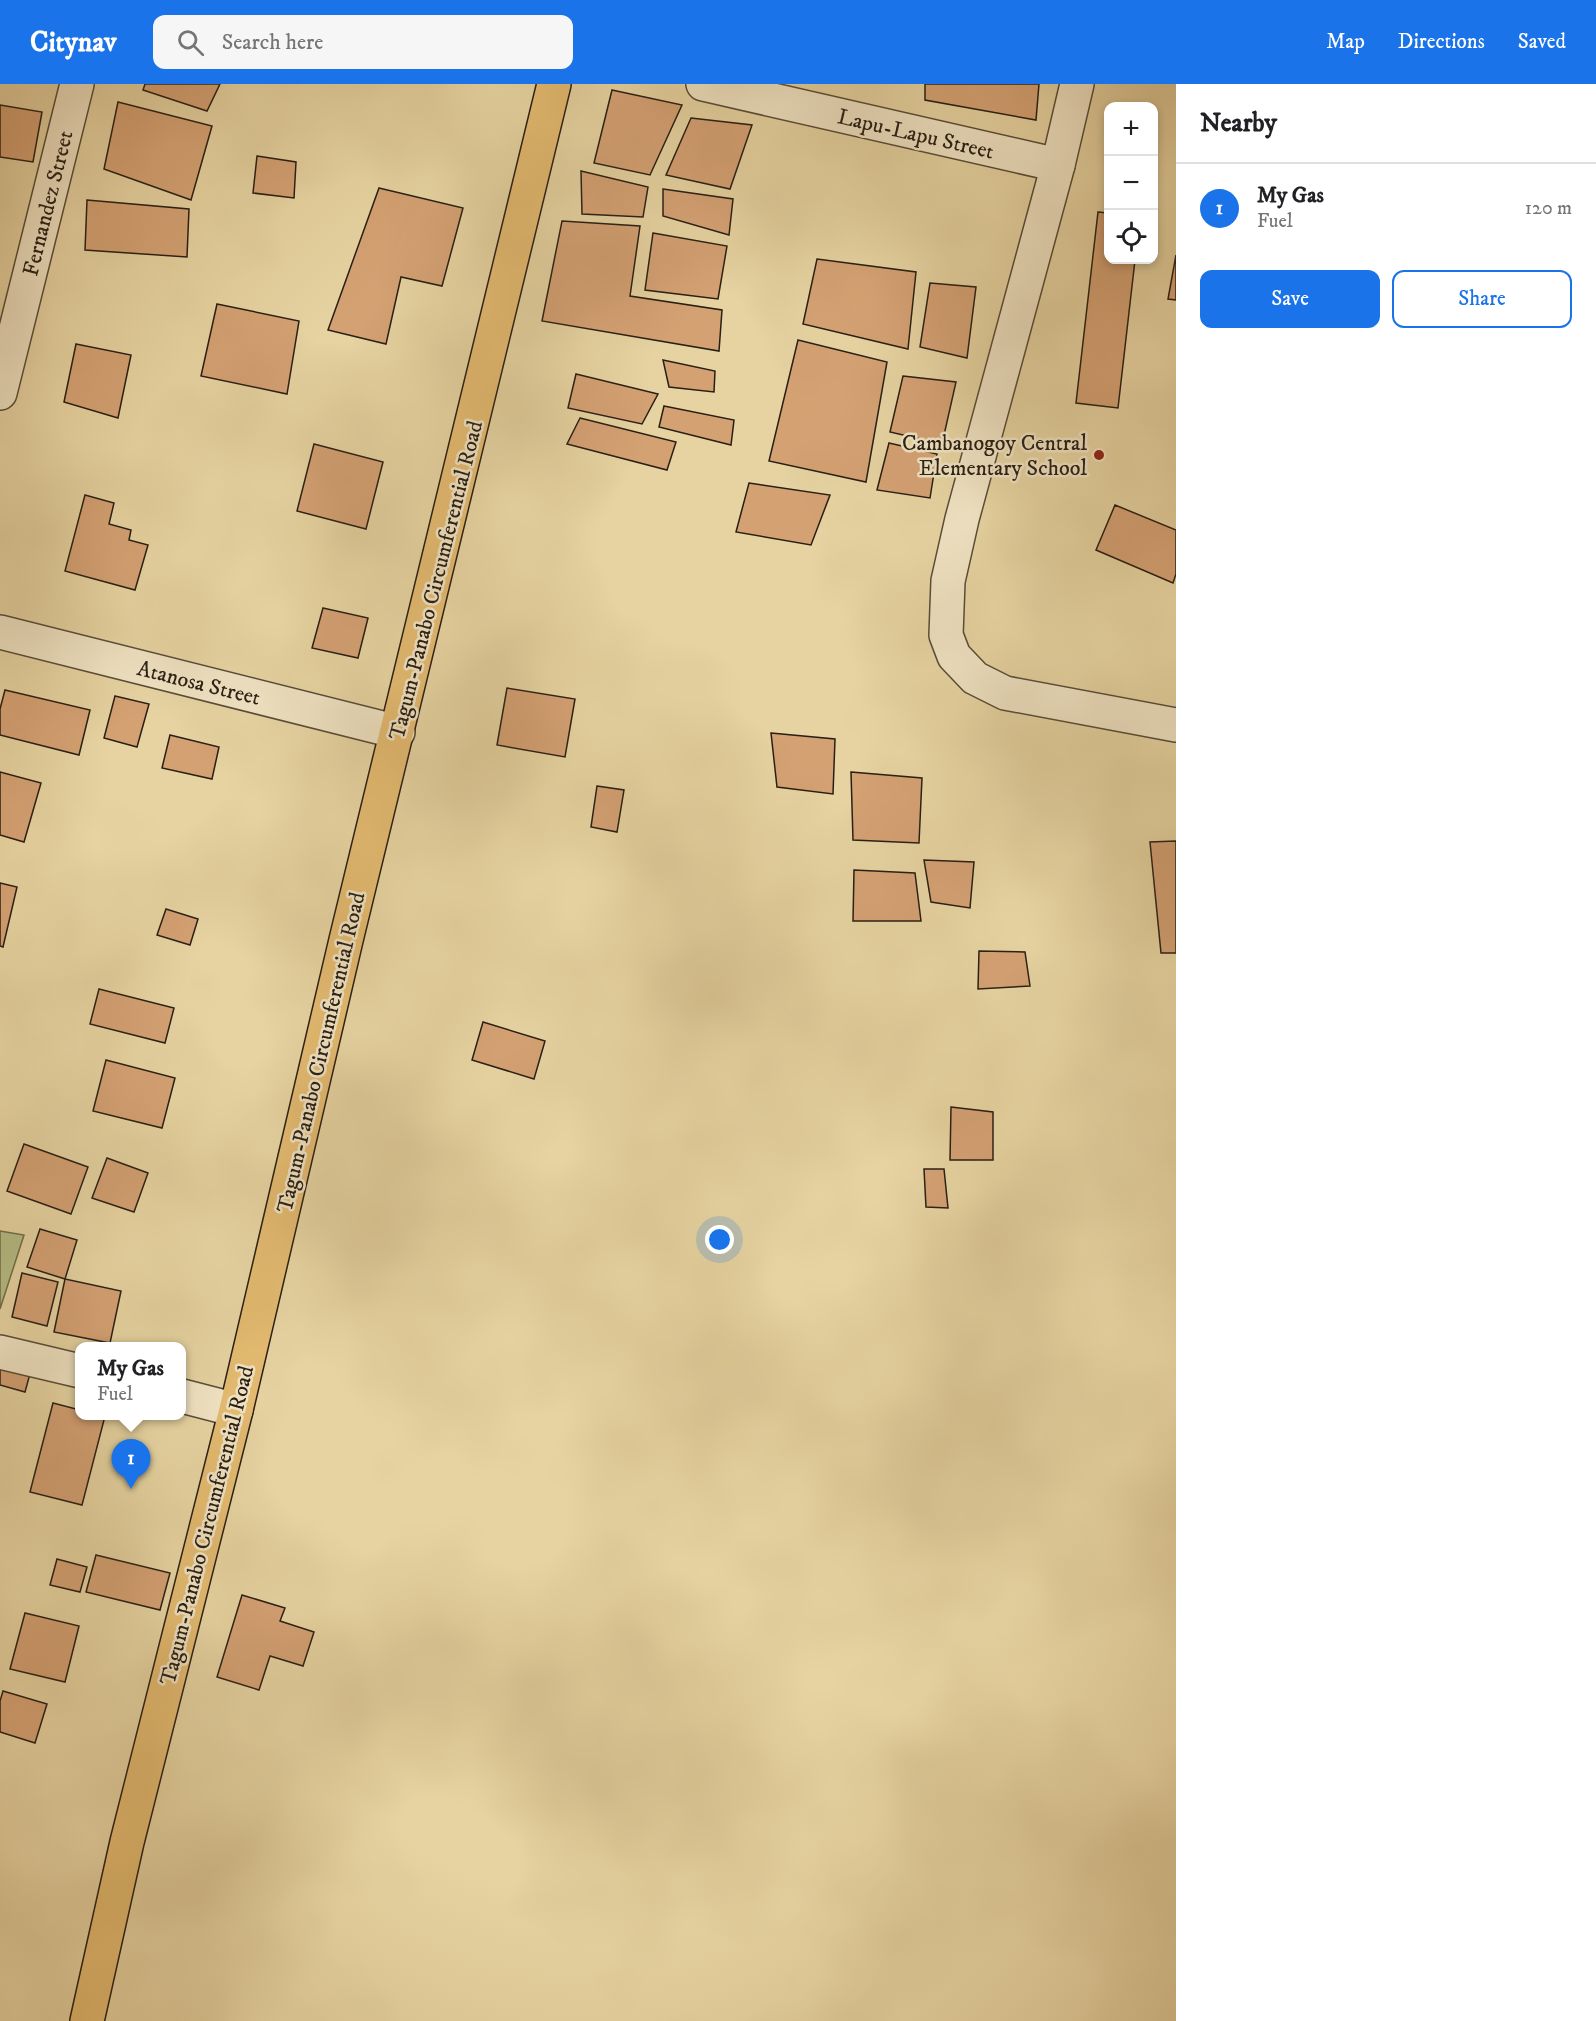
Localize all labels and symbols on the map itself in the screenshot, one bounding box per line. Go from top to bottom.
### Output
street label: Lapu-Lapu Street [835,103,996,166]
street label: Fernandez Street [17,128,80,279]
street label: Tagum-Panabo Circumferential Road [384,418,489,743]
place label: Cambanogoy Central Elementary School [902,430,1087,482]
marker: Cambanogoy Central Elementary School [1092,448,1106,462]
street label: Atanosa Street [134,655,263,712]
street label: Tagum-Panabo Circumferential Road [271,889,372,1215]
your location [705,1225,734,1254]
street label: Tagum-Panabo Circumferential Road [155,1363,260,1688]
pin: 1 [112,1440,150,1489]

